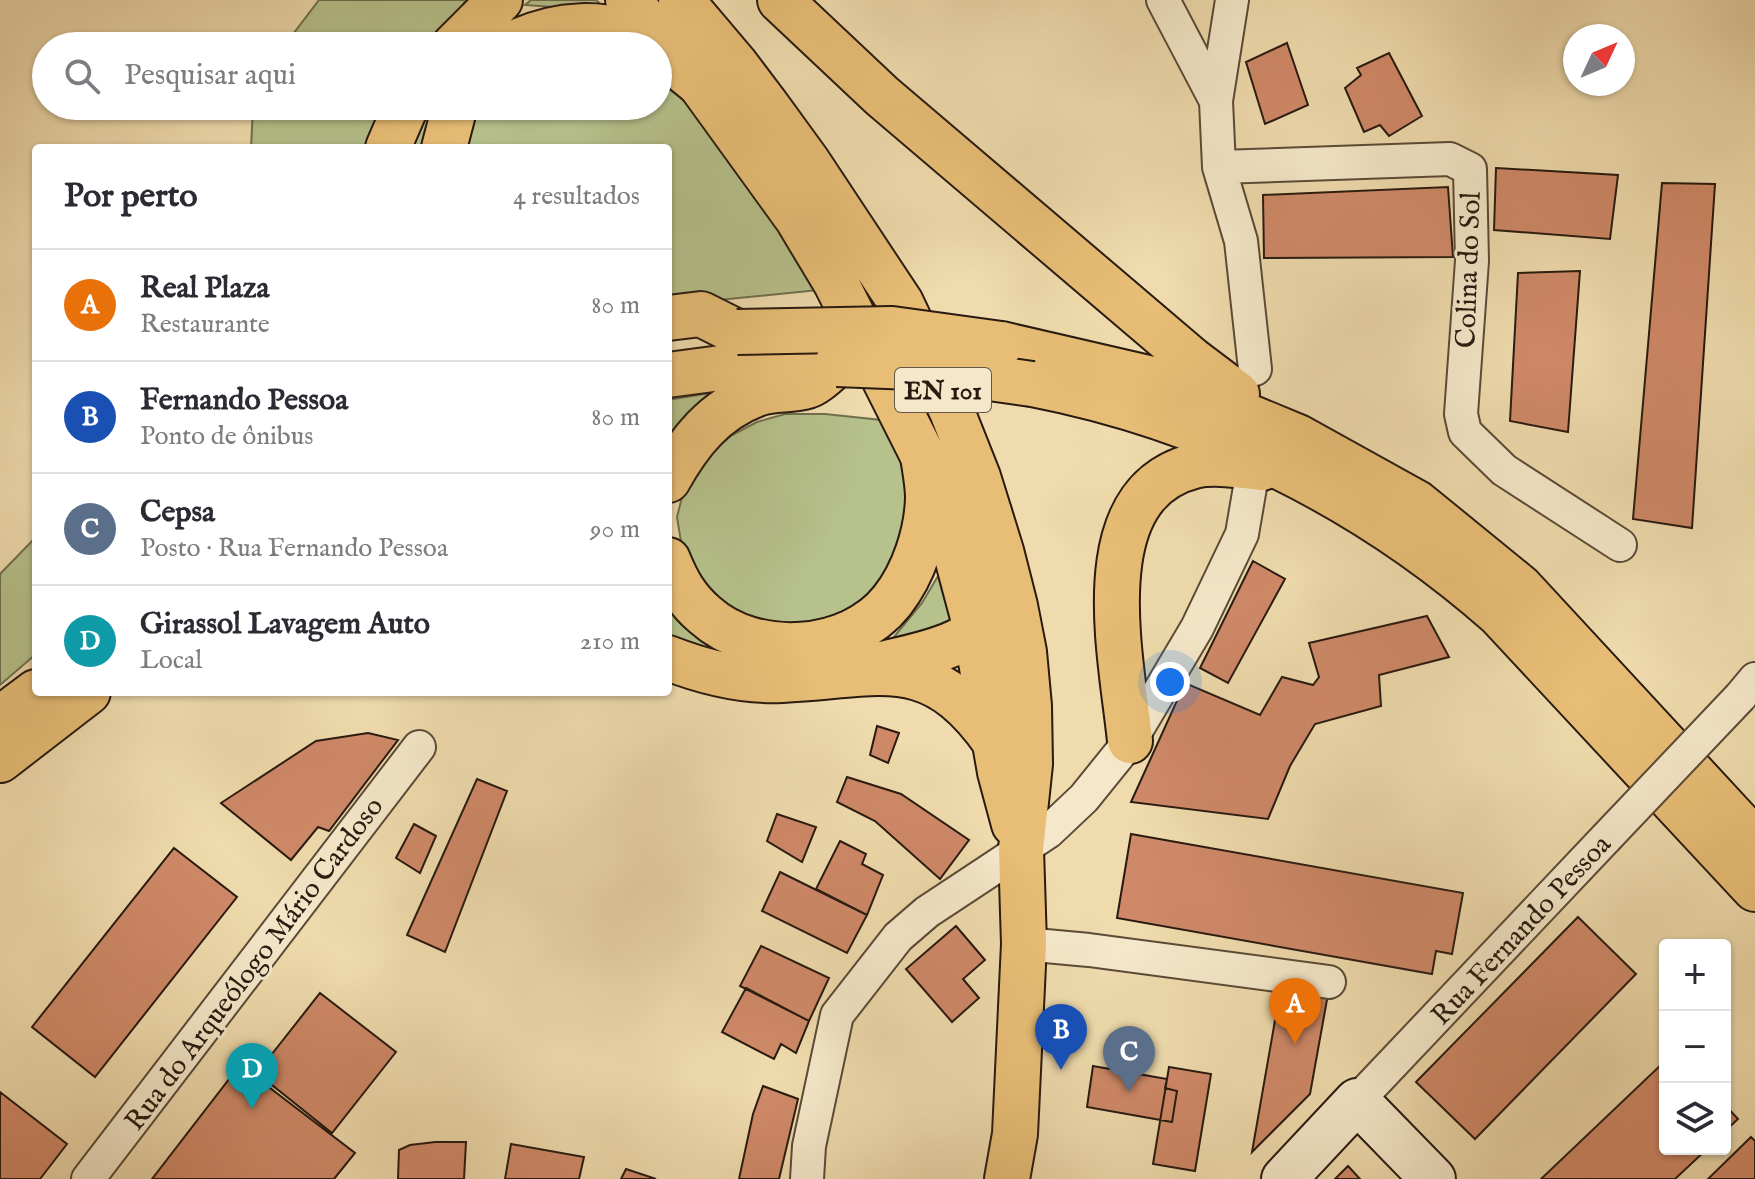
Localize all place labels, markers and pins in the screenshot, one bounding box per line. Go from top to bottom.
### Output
pin: A [1269,978,1321,1044]
pin: B [1035,1004,1087,1070]
pin: C [1103,1026,1155,1092]
pin: D [226,1043,278,1109]

